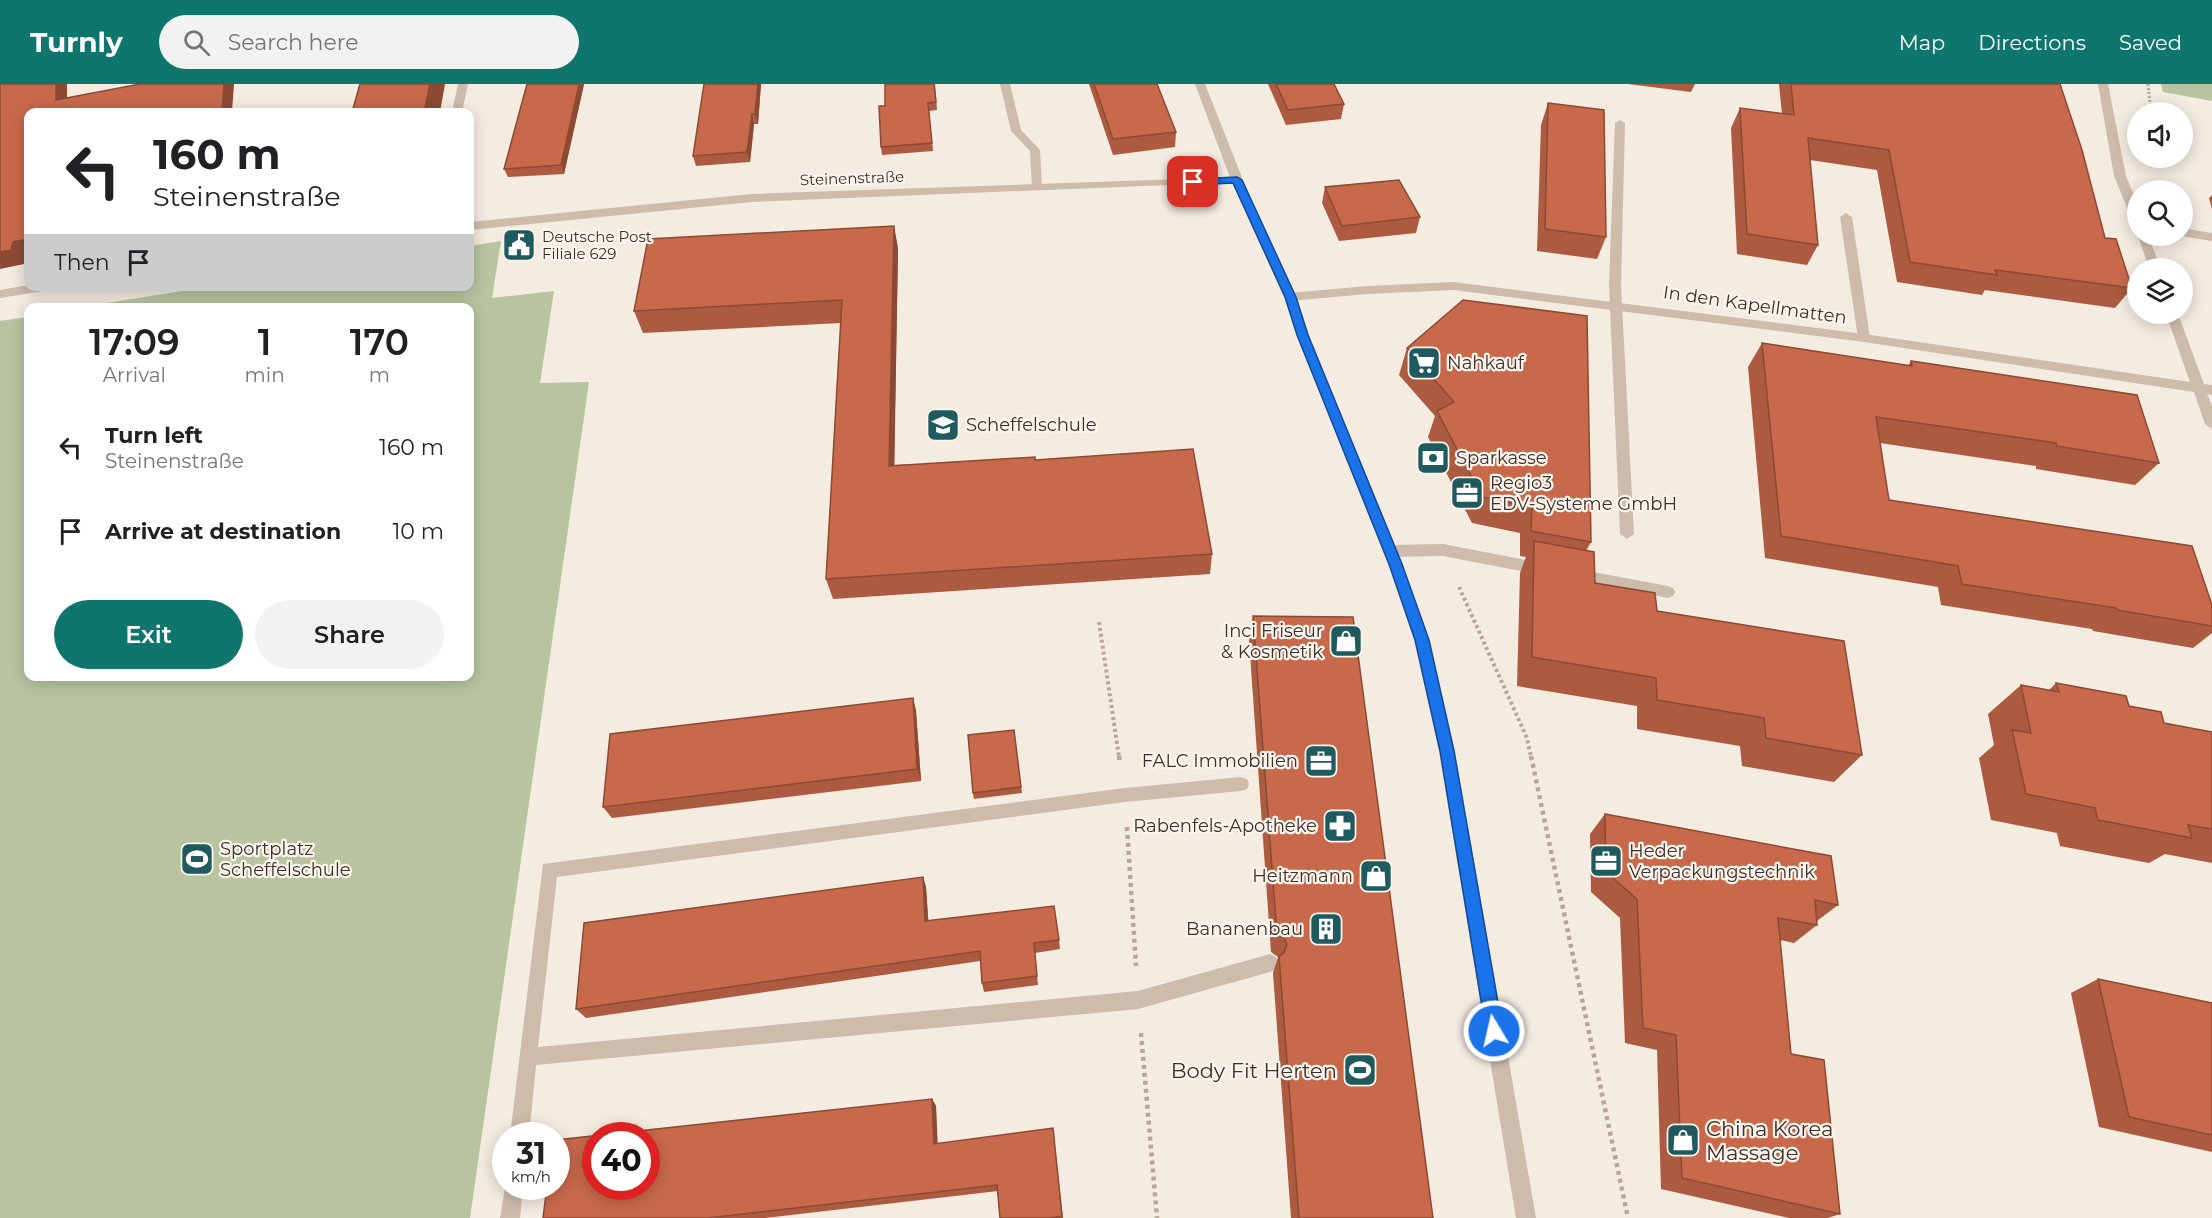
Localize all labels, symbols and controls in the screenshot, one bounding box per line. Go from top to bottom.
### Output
search box [159,15,579,69]
text: Turnly [30,25,123,59]
icon: search [180,26,213,59]
text: Search here [228,29,359,56]
text: Map [1899,30,1945,55]
text: Directions [1978,30,2086,55]
text: Saved [2119,30,2182,55]
map controls [2127,102,2193,324]
button: sound [2127,102,2193,168]
text: 160 m [153,128,281,180]
icon: left [54,132,132,210]
pin [1167,156,1218,207]
icon: arrive [1176,165,1209,198]
street label: Steinenstraße [800,167,904,189]
text: Steinenstraße [153,180,341,213]
button: search [2127,180,2193,246]
public building icon: Deutsche Post Filiale 629 [501,227,537,263]
place label: Deutsche Post Filiale 629 [542,227,652,263]
icon: arrive [122,246,155,279]
text: Then [54,249,110,276]
button: layers [2127,258,2193,324]
street label: In den Kapellmatten [1662,281,1848,329]
text: 17:09 [89,320,180,364]
text: 1 [258,320,272,364]
text: 170 [350,320,409,364]
supermarket icon: Nahkauf [1406,345,1442,381]
place label: Nahkauf [1447,352,1525,374]
text: Arrival [103,363,166,387]
text: min [245,363,285,387]
text: m [369,363,390,387]
school or university icon: Scheffelschule [925,407,961,443]
place label: Scheffelschule [966,414,1097,436]
text: Turn left [105,422,203,449]
icon: left [54,431,87,464]
text: 160 m [379,434,444,461]
bank icon: Sparkasse [1415,440,1451,476]
place label: Sparkasse [1456,447,1547,469]
text: Steinenstraße [105,449,244,473]
place label: Regio3 EDV-Systeme GmbH [1490,472,1677,515]
office icon: Regio3 EDV-Systeme GmbH [1449,475,1485,511]
icon: arrive [54,515,87,548]
text: Arrive at destination [105,518,341,545]
text: 10 m [392,518,444,545]
button: Exit [54,600,243,669]
button: Share [255,600,444,669]
place label: Inci Friseur & Kosmetik [1221,620,1323,663]
shop icon: Inci Friseur & Kosmetik [1328,623,1364,659]
office icon: FALC Immobilien [1303,743,1339,779]
place label: FALC Immobilien [1142,750,1298,772]
pharmacy icon: Rabenfels-Apotheke [1322,808,1358,844]
place label: Rabenfels-Apotheke [1133,815,1317,837]
place label: Sportplatz Scheffelschule [220,838,351,881]
place label: Heder Verpackungstechnik [1629,840,1815,883]
sports icon: Sportplatz Scheffelschule [179,841,215,877]
office icon: Heder Verpackungstechnik [1588,843,1624,879]
shop icon: Heitzmann [1358,858,1394,894]
place label: Heitzmann [1252,865,1353,887]
building icon: Bananenbau [1308,911,1344,947]
place label: Bananenbau [1186,918,1303,940]
position arrow [1462,999,1526,1063]
sports icon: Body Fit Herten [1342,1052,1378,1088]
place label: Body Fit Herten [1171,1058,1337,1083]
place label: China Korea Massage [1706,1116,1833,1165]
speed limit sign: 40 [582,1122,660,1200]
shop icon: China Korea Massage [1665,1122,1701,1158]
text: 31 [516,1135,546,1172]
text: km/h [511,1167,551,1186]

